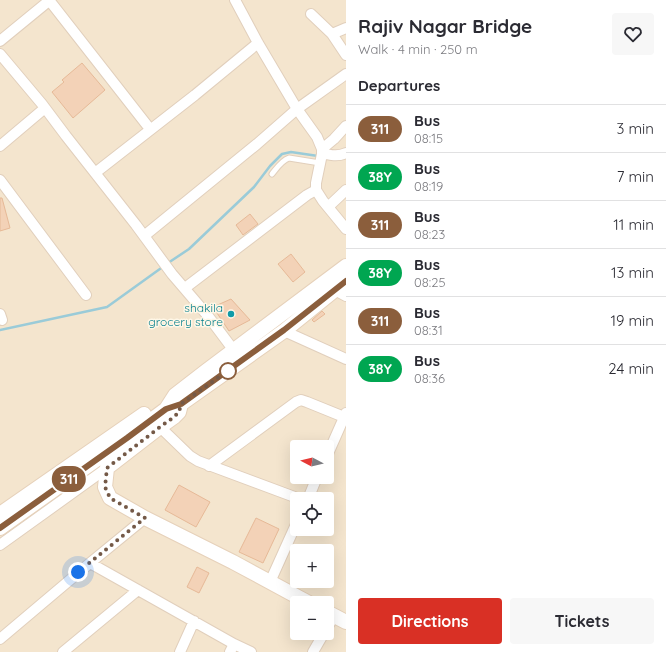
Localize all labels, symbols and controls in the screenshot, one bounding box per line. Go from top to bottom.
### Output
button: heart [612,13,654,55]
text: Rajiv Nagar Bridge [358,14,532,38]
text: Walk · 4 min · 250 m [358,41,478,57]
text: Departures [358,76,440,95]
text: Bus [414,111,440,130]
text: 3 min [616,119,654,138]
text: 311 [371,120,389,138]
text: 08:15 [414,130,443,146]
text: Bus [414,159,440,178]
text: 7 min [617,167,654,186]
text: 38Y [368,168,392,186]
text: 08:19 [414,178,443,194]
text: Bus [414,207,440,226]
text: 11 min [613,215,654,234]
text: 311 [371,216,389,234]
text: 08:23 [414,226,445,242]
text: Bus [414,255,440,274]
text: 13 min [611,263,654,282]
text: 38Y [368,264,392,282]
text: 08:25 [414,274,445,290]
place label: shakila grocery store [148,300,223,329]
text: Bus [414,303,440,322]
marker: shakila grocery store [226,309,236,319]
text: 19 min [610,311,654,330]
text: 311 [371,312,389,330]
text: 08:31 [414,322,443,338]
text: Bus [414,351,440,370]
text: 24 min [608,359,654,378]
text: 38Y [368,360,392,378]
unlabelled marker [219,362,237,380]
text: 08:36 [414,370,445,386]
north arrow [290,440,334,484]
map controls [290,440,334,640]
line badge: 311 [46,466,92,492]
text: 311 [60,470,78,488]
button: locate [290,492,334,536]
button: + [290,544,334,588]
your location [68,562,88,582]
button: − [290,596,334,640]
button: Directions [358,598,502,644]
button: Tickets [510,598,654,644]

